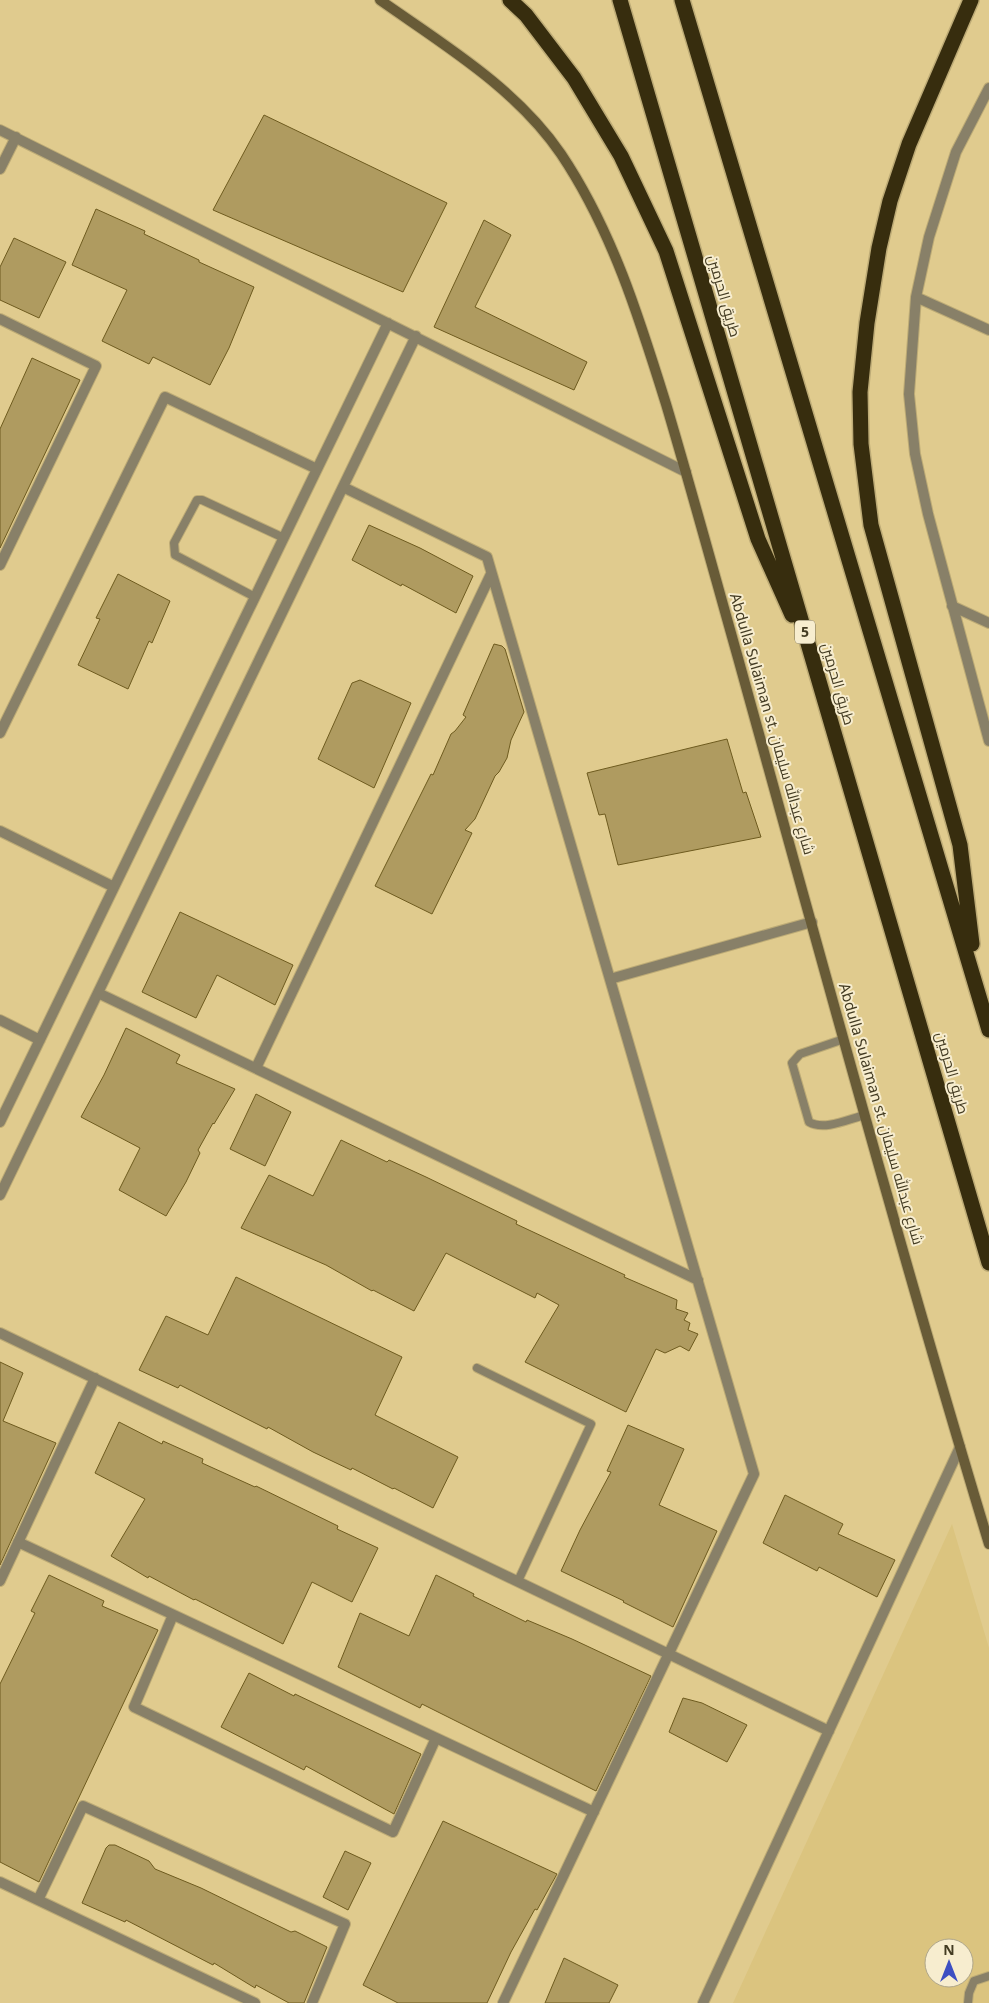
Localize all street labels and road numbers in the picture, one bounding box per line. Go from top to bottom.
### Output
street label: طريق الحرمين [703,252,746,339]
street label: Abdulla Sulaiman st. شارع عبدالله سليمان [724,591,820,857]
road number: 5 [795,620,815,644]
street label: طريق الحرمين [817,640,860,727]
street label: Abdulla Sulaiman st. شارع عبدالله سليمان [833,981,929,1247]
street label: طريق الحرمين [931,1029,974,1116]

